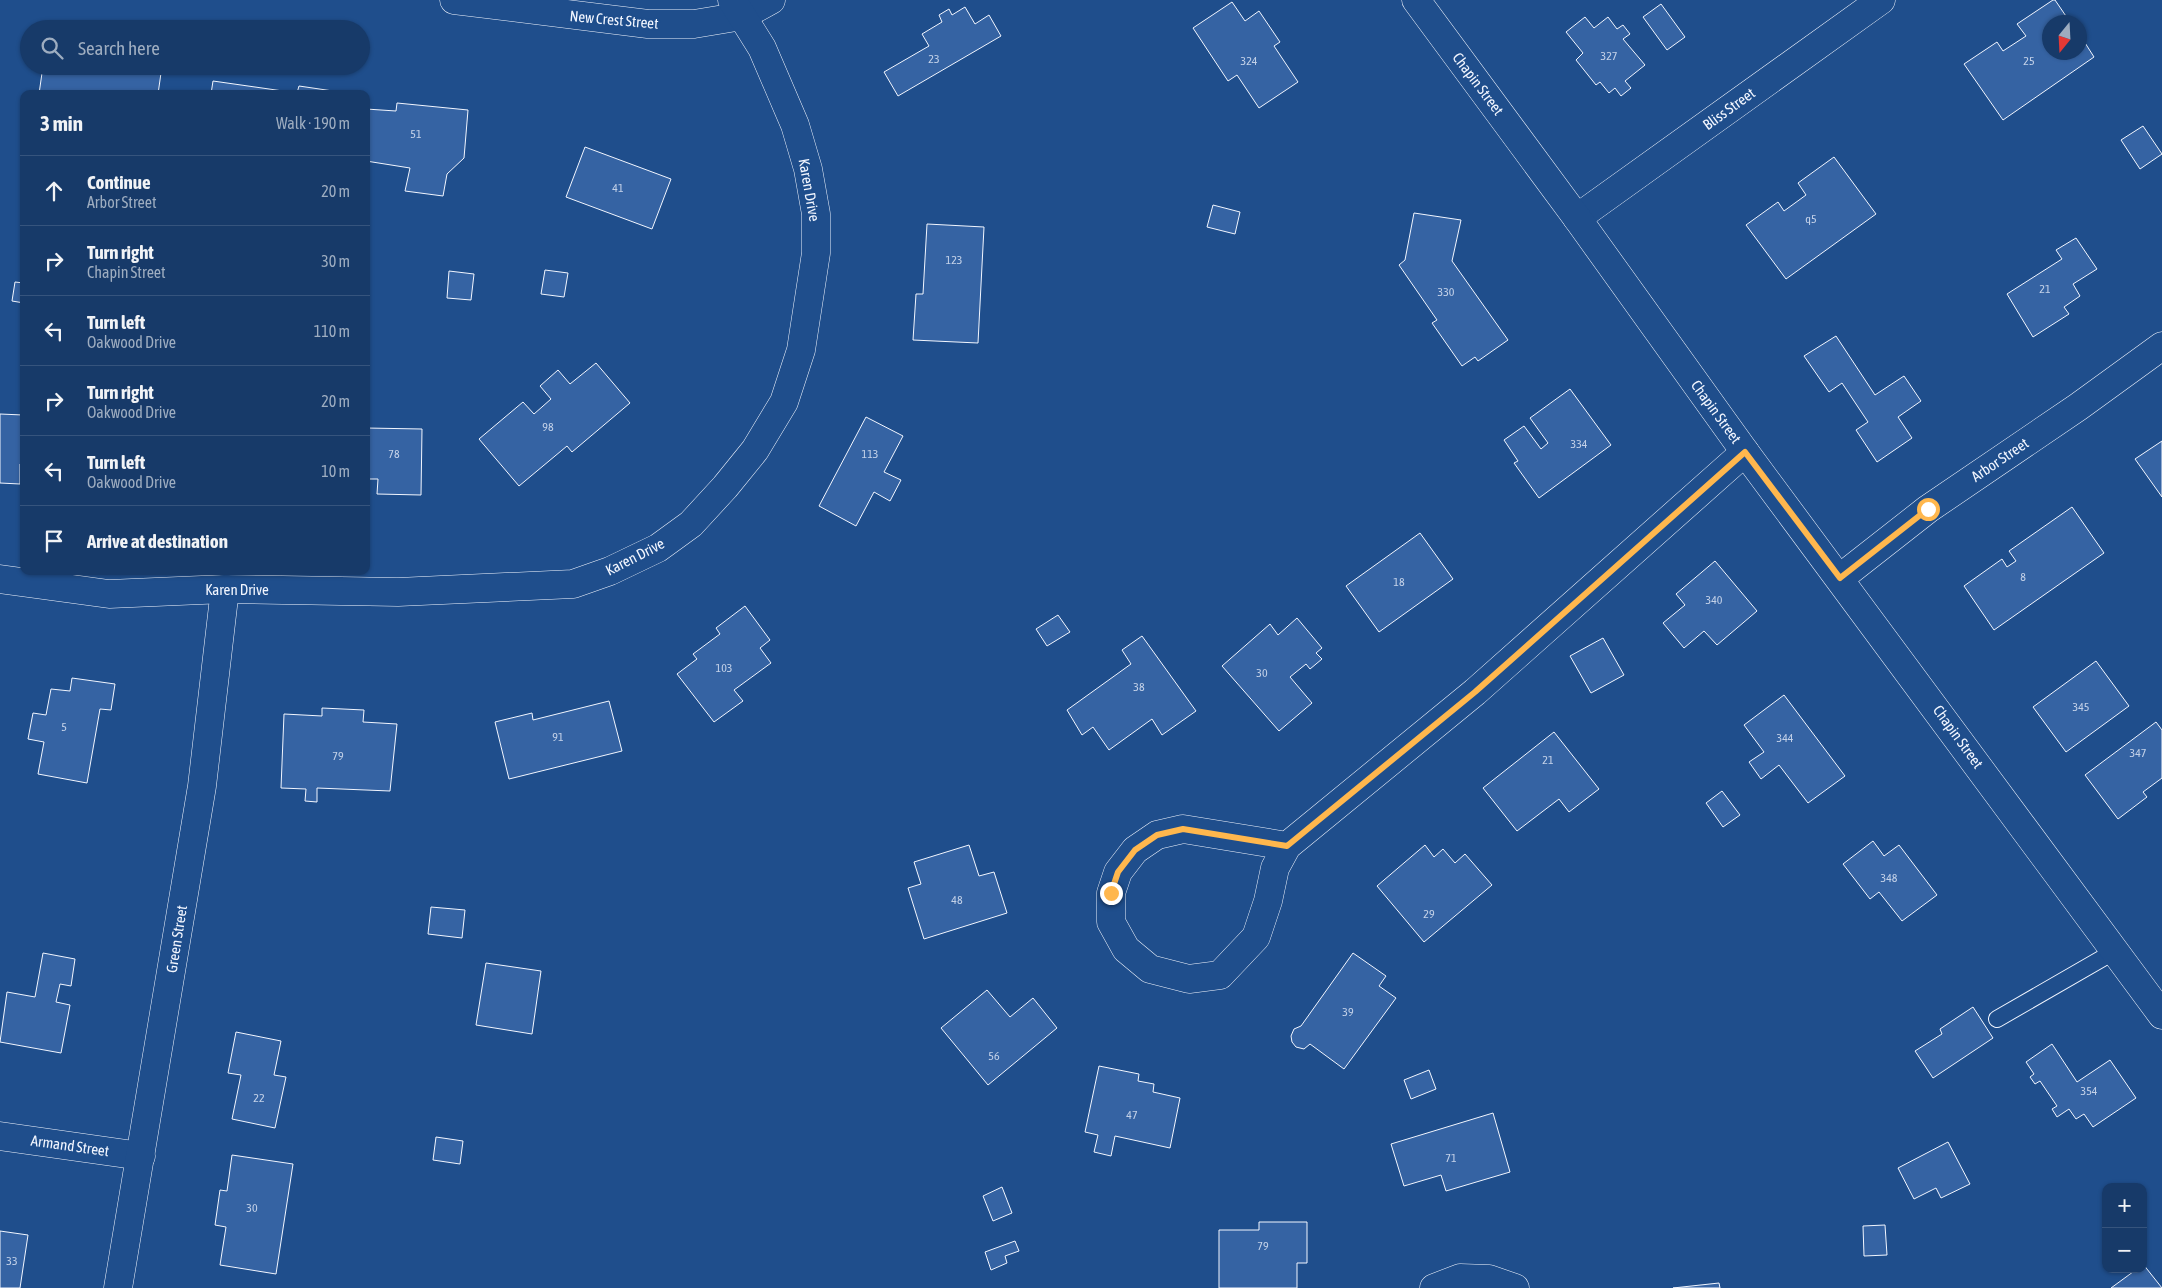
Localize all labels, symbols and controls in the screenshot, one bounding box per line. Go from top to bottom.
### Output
street label: New Crest Street [569,7,659,32]
north arrow [2042,15,2087,60]
search box [20,20,370,75]
icon: search [38,34,66,62]
text: Search here [78,37,160,59]
street label: Chapin Street [1449,49,1507,118]
house number: 327 [1601,49,1618,63]
house number: 23 [928,52,940,66]
house number: 324 [1241,54,1258,68]
house number: 25 [2023,54,2035,68]
street label: Bliss Street [1699,84,1758,133]
text: 3 min [40,111,83,135]
text: Walk · 190 m [276,114,350,132]
house number: 51 [410,127,422,141]
street label: Karen Drive [796,157,823,223]
text: Continue [87,171,151,193]
icon: ahead [40,177,68,205]
house number: 41 [612,181,624,195]
text: 20 m [321,182,350,200]
text: Arbor Street [87,193,157,211]
house number: q5 [1805,212,1817,226]
text: Turn right [87,241,154,263]
icon: right [40,247,68,275]
text: 30 m [321,252,350,270]
house number: 123 [946,253,962,267]
text: Chapin Street [87,263,166,281]
house number: 21 [2039,282,2051,296]
house number: 330 [1438,285,1455,299]
text: Turn left [87,311,145,333]
icon: left [40,317,68,345]
text: 110 m [314,322,350,340]
text: Oakwood Drive [87,333,176,351]
street label: Chapin Street [1688,377,1745,447]
text: Turn right [87,381,154,403]
icon: right [40,387,68,415]
text: 20 m [321,392,350,410]
text: Oakwood Drive [87,403,176,421]
house number: 98 [542,420,554,434]
street label: Arbor Street [1968,434,2032,485]
house number: 334 [1571,437,1588,451]
house number: 78 [388,447,400,461]
house number: 113 [862,447,878,461]
text: Turn left [87,451,145,473]
icon: left [40,457,68,485]
text: 10 m [321,462,350,480]
text: Oakwood Drive [87,473,176,491]
route start [1917,498,1940,521]
icon: arrive [40,527,68,555]
text: Arrive at destination [87,530,228,552]
street label: Karen Drive [603,534,667,579]
house number: 8 [2020,570,2026,584]
house number: 18 [1393,575,1405,589]
street label: Karen Drive [205,581,269,598]
house number: 340 [1706,593,1723,607]
house number: 103 [716,661,732,675]
house number: 30 [1256,666,1268,680]
house number: 38 [1133,680,1145,694]
house number: 345 [2073,700,2089,714]
street label: Chapin Street [1930,702,1987,772]
house number: 5 [61,720,67,734]
house number: 91 [552,730,564,744]
house number: 344 [1777,731,1794,745]
house number: 347 [2130,746,2147,760]
house number: 79 [332,749,344,763]
house number: 21 [1542,753,1554,767]
house number: 348 [1881,871,1898,885]
route end [1100,882,1123,905]
house number: 48 [951,893,963,907]
street label: Green Street [163,904,190,974]
house number: 29 [1423,907,1435,921]
house number: 39 [1342,1005,1354,1019]
house number: 56 [988,1049,1000,1063]
house number: 354 [2081,1084,2098,1098]
house number: 22 [253,1091,265,1105]
house number: 47 [1126,1108,1138,1122]
street label: Armand Street [30,1132,110,1159]
house number: 71 [1445,1151,1457,1165]
map controls [2102,1183,2147,1273]
button: + [2102,1183,2147,1228]
house number: 30 [246,1201,258,1215]
button: − [2102,1228,2147,1273]
house number: 79 [1257,1239,1269,1253]
house number: 33 [6,1254,18,1268]

